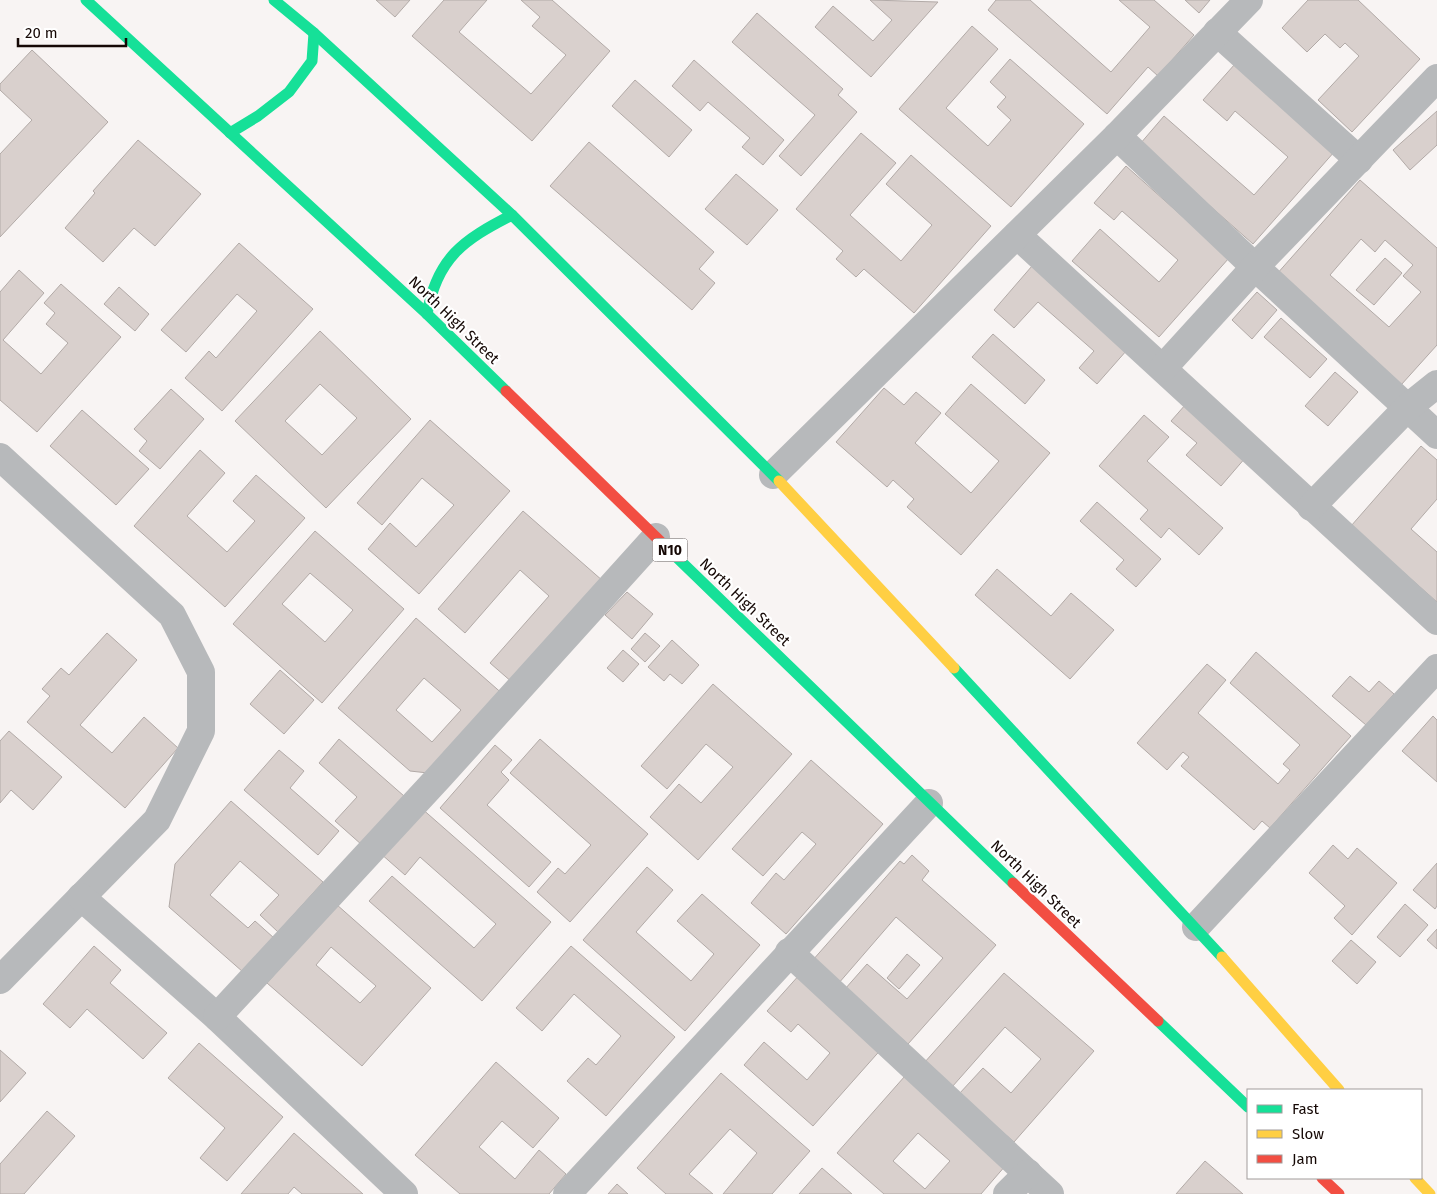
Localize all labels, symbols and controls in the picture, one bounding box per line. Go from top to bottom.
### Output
scale bar [18,15,125,47]
text: 20 m [25,24,58,42]
street label: North High Street [405,272,503,368]
road number: N10 [652,538,688,562]
street label: North High Street [696,554,794,650]
street label: North High Street [987,836,1085,932]
legend [1247,1089,1422,1179]
text: Fast [1292,1100,1319,1118]
text: Slow [1292,1125,1324,1143]
text: Jam [1292,1150,1318,1168]

